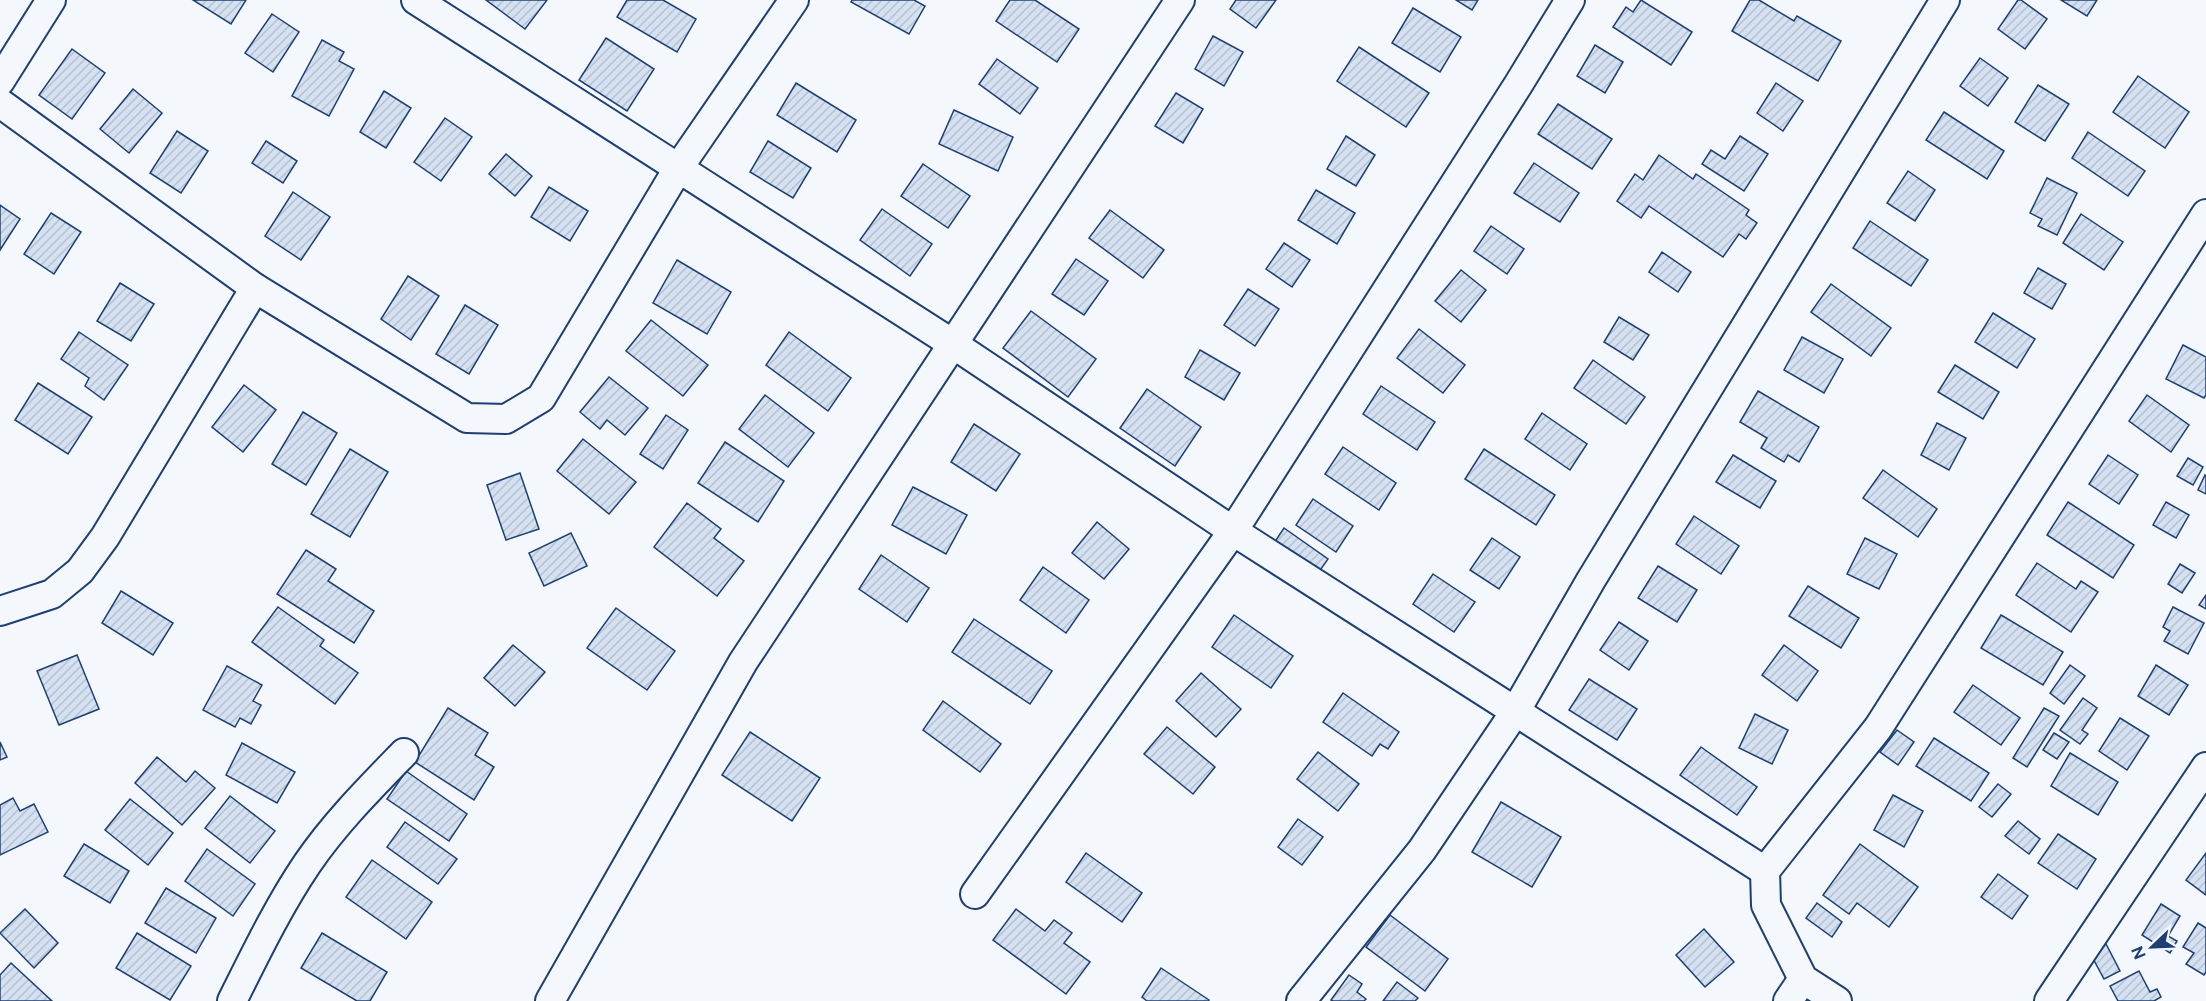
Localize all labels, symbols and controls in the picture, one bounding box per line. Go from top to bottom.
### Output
north arrow [2122,917,2182,977]
text: N [2127,943,2150,962]

